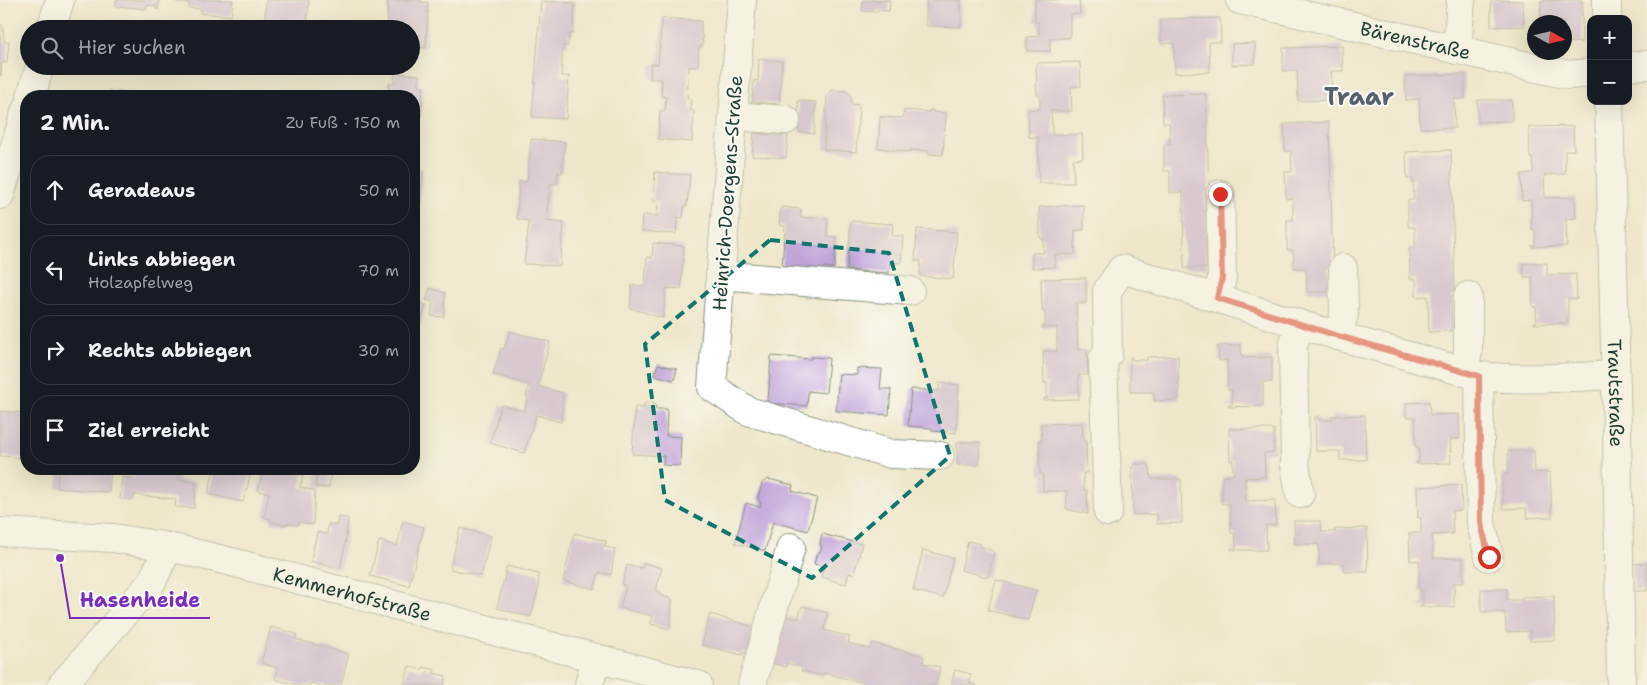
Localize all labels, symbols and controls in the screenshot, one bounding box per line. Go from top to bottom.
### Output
north arrow [1527,15,1572,60]
map controls [1587,15,1632,105]
button: + [1587,15,1632,60]
street label: Bärenstraße [1358,16,1473,65]
search box [20,20,420,75]
icon: search [38,34,66,62]
text: Hier suchen [78,35,186,60]
button: − [1587,60,1632,105]
street label: Heinrich-Doergens-Straße [707,74,748,312]
district label: Traar [1324,81,1394,113]
text: 2 Min. [40,109,110,137]
text: Zu Fuß · 150 m [286,112,400,133]
icon: ahead [41,176,69,204]
text: Geradeaus [88,178,195,203]
text: 50 m [359,180,399,201]
route end [1209,183,1232,206]
text: Links abbiegen [88,247,235,272]
icon: left [41,256,69,284]
text: 70 m [358,260,399,281]
text: Holzapfelweg [88,272,193,293]
icon: right [41,336,69,364]
text: Rechts abbiegen [88,338,252,363]
street label: Trautstraße [1602,338,1629,447]
text: 30 m [358,340,399,361]
icon: arrive [41,416,69,444]
text: Ziel erreicht [88,418,209,443]
route start [1478,546,1501,569]
street label: Kemmerhofstraße [270,561,434,627]
callout: Hasenheide [70,583,210,618]
text: Hasenheide [80,587,200,613]

